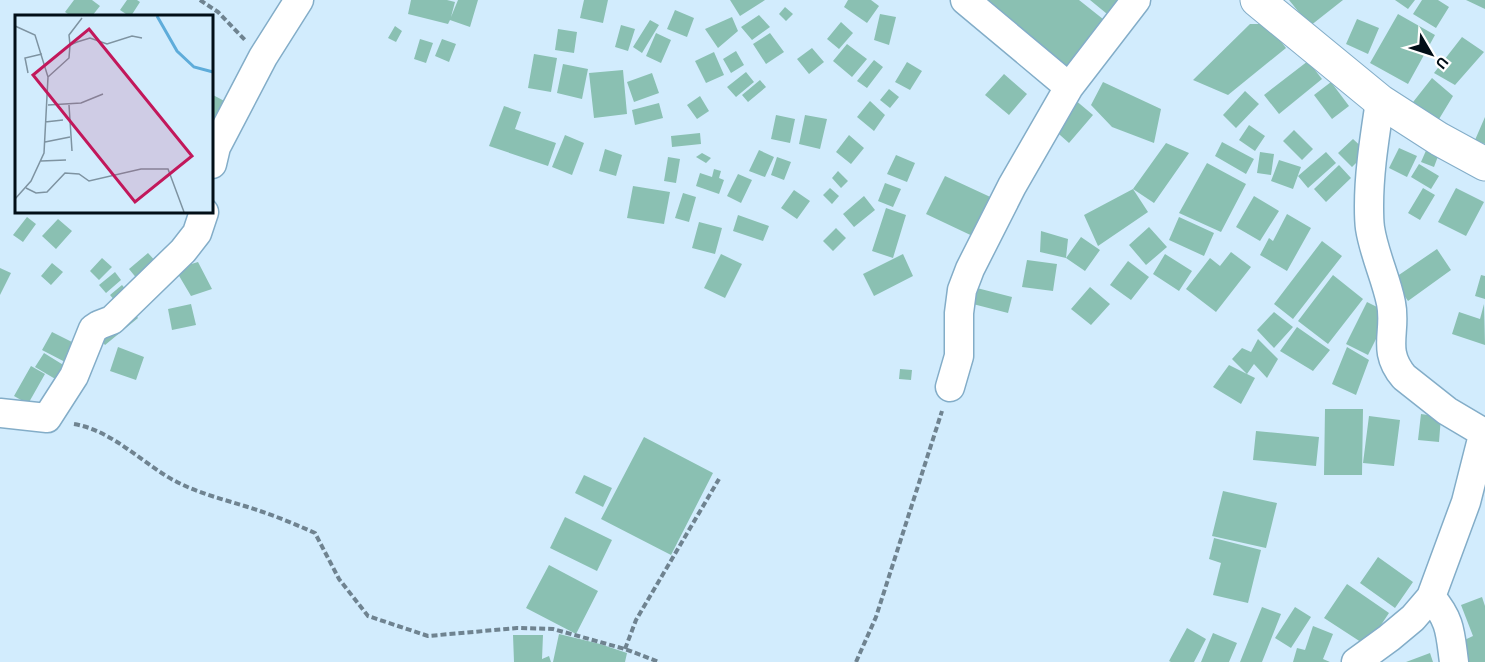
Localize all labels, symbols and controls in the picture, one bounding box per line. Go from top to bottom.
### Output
inset map [15,15,213,213]
north arrow [1401,24,1461,84]
text: U [1432,54,1451,72]

